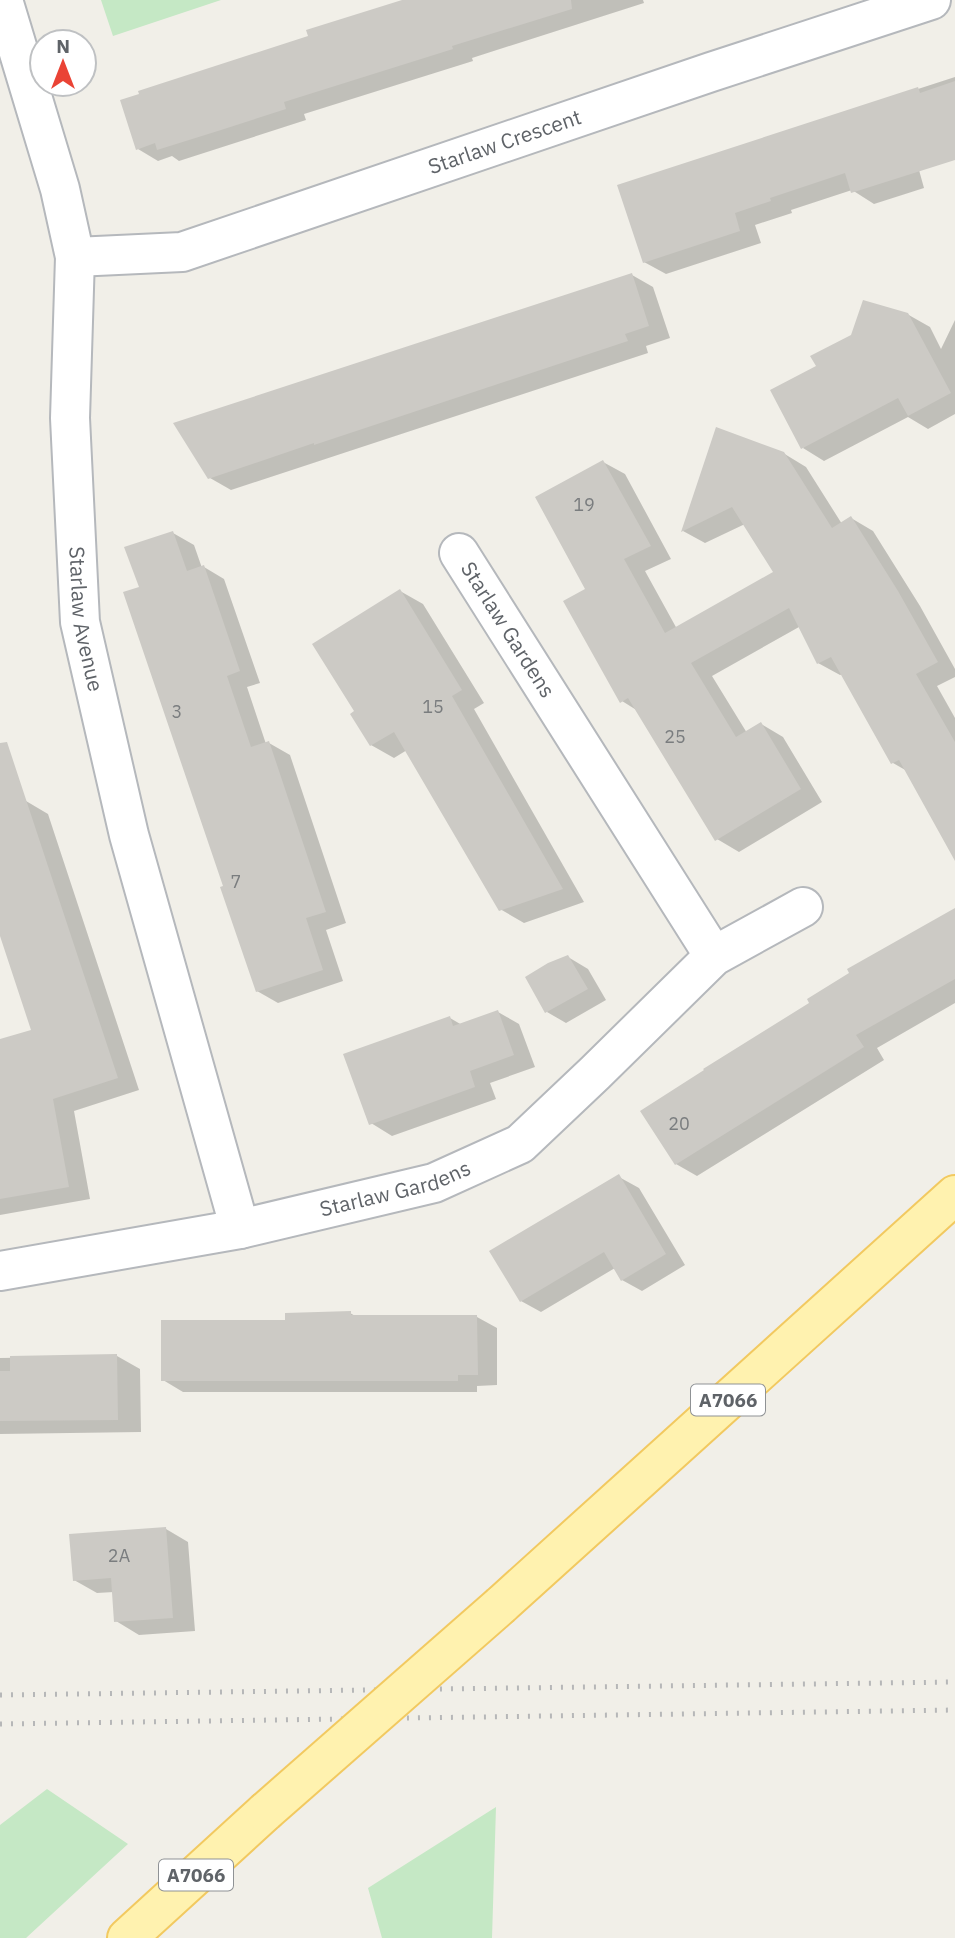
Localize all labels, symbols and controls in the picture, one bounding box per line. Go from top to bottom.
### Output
north arrow [28,28,98,98]
text: N [56,34,70,58]
street label: Starlaw Crescent [424,102,585,180]
house number: 19 [573,493,595,516]
street label: Starlaw Avenue [63,546,111,694]
street label: Starlaw Gardens [455,556,562,703]
house number: 15 [422,695,444,718]
house number: 3 [172,700,182,723]
house number: 25 [664,725,686,748]
house number: 7 [231,870,241,893]
house number: 20 [668,1112,690,1135]
street label: Starlaw Gardens [317,1153,475,1223]
road number: A7066 [691,1384,765,1416]
house number: 2A [108,1544,131,1567]
road number: A7066 [159,1859,233,1890]

